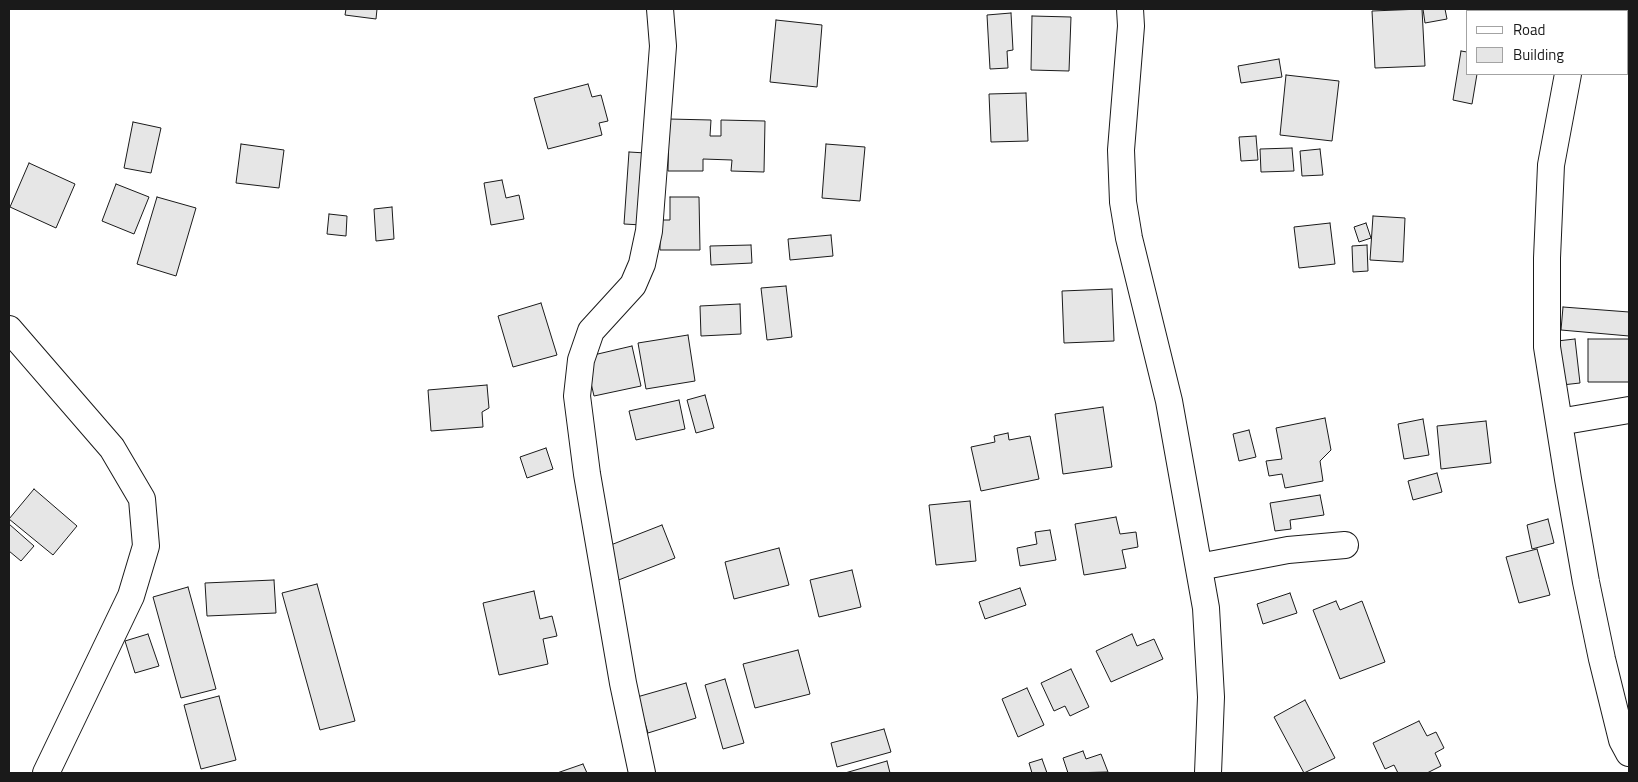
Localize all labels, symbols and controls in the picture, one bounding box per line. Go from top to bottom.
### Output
legend [1466,10,1628,75]
text: Road [1513,18,1545,41]
text: Building [1513,43,1564,66]

